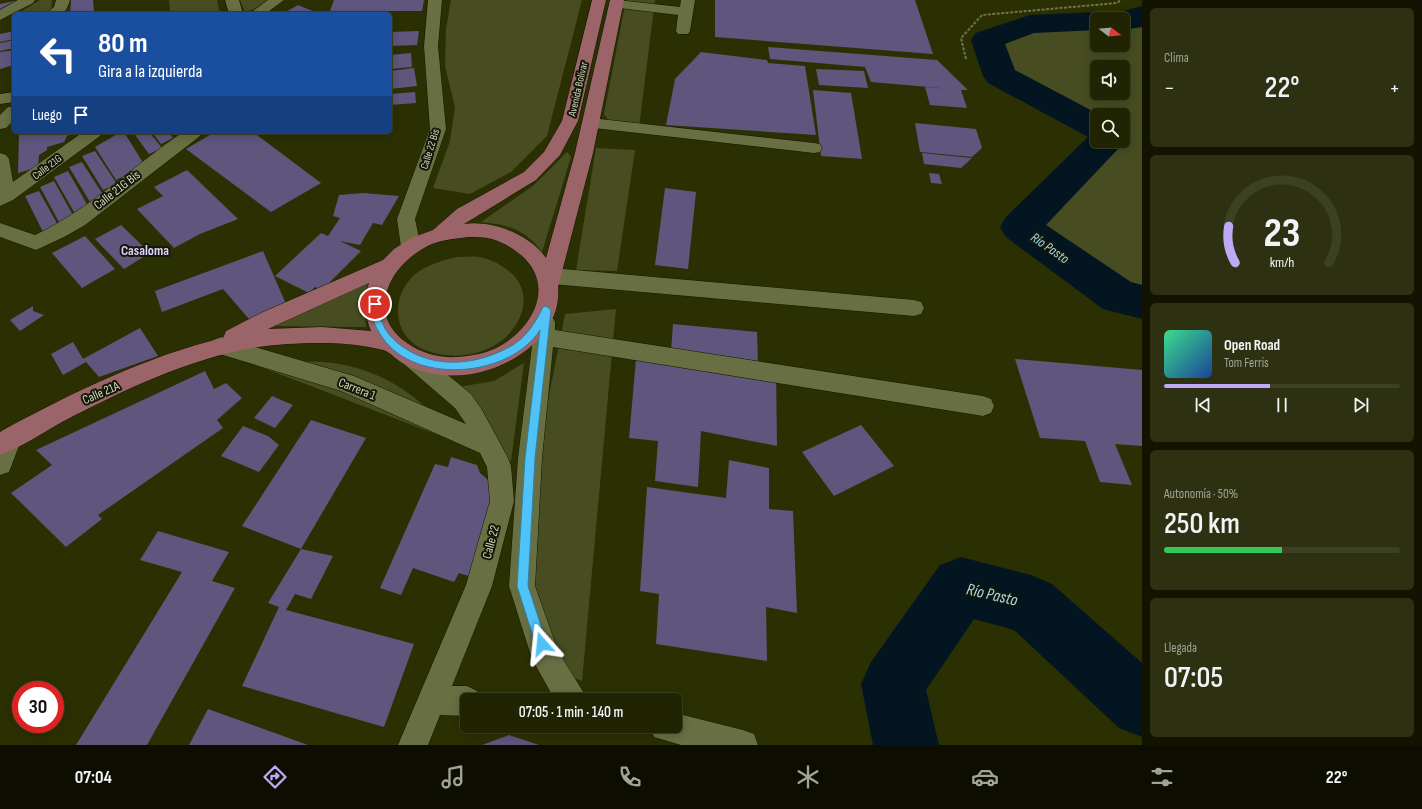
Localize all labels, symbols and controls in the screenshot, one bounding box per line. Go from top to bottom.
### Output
north arrow [1090,12,1130,52]
map controls [1090,12,1130,148]
text: 80 m [98,27,147,60]
icon: left [32,28,84,80]
text: Clima [1164,50,1189,66]
street label: Avenida Bolívar [565,60,591,118]
button: sound [1090,60,1130,100]
text: Gira a la izquierda [98,61,202,82]
text: 22° [1265,70,1299,106]
text: − [1164,75,1175,102]
text: + [1389,75,1400,102]
icon: arrive [70,104,92,126]
text: Luego [32,106,62,125]
button: search [1090,108,1130,148]
street label: Calle 22 Bis [418,127,442,171]
street label: Calle 21G [30,152,64,182]
street label: Calle 21G Bis [91,167,144,213]
text: 23 [1264,209,1300,258]
water label: Río Pasto [1028,229,1073,267]
district label: Casaloma [121,242,169,259]
text: km/h [1270,254,1294,271]
pin [358,287,392,321]
icon: arrive [364,293,386,315]
text: Open Road [1224,336,1280,355]
text: Tom Ferris [1224,355,1269,371]
street label: Carrera 1 [336,374,378,404]
street label: Calle 21A [80,378,122,408]
icon: previous [1192,394,1214,416]
icon: pause [1271,394,1293,416]
icon: next [1350,394,1372,416]
text: Autonomía · 50% [1164,486,1238,502]
text: 250 km [1164,506,1240,542]
street label: Calle 22 [479,524,503,560]
water label: Río Pasto [964,579,1020,611]
position arrow [521,623,563,665]
text: Llegada [1164,640,1197,656]
text: 07:05 [1164,660,1223,696]
speed limit sign: 30 [12,681,64,733]
text: 07:05 · 1 min · 140 m [519,703,623,722]
icon: directions [261,763,289,791]
icon: music [439,763,467,791]
icon: phone [616,763,644,791]
icon: climate [794,763,822,791]
icon: car [971,763,999,791]
icon: filters [1148,763,1176,791]
text: 07:04 [75,767,112,788]
text: 22° [1326,767,1347,788]

